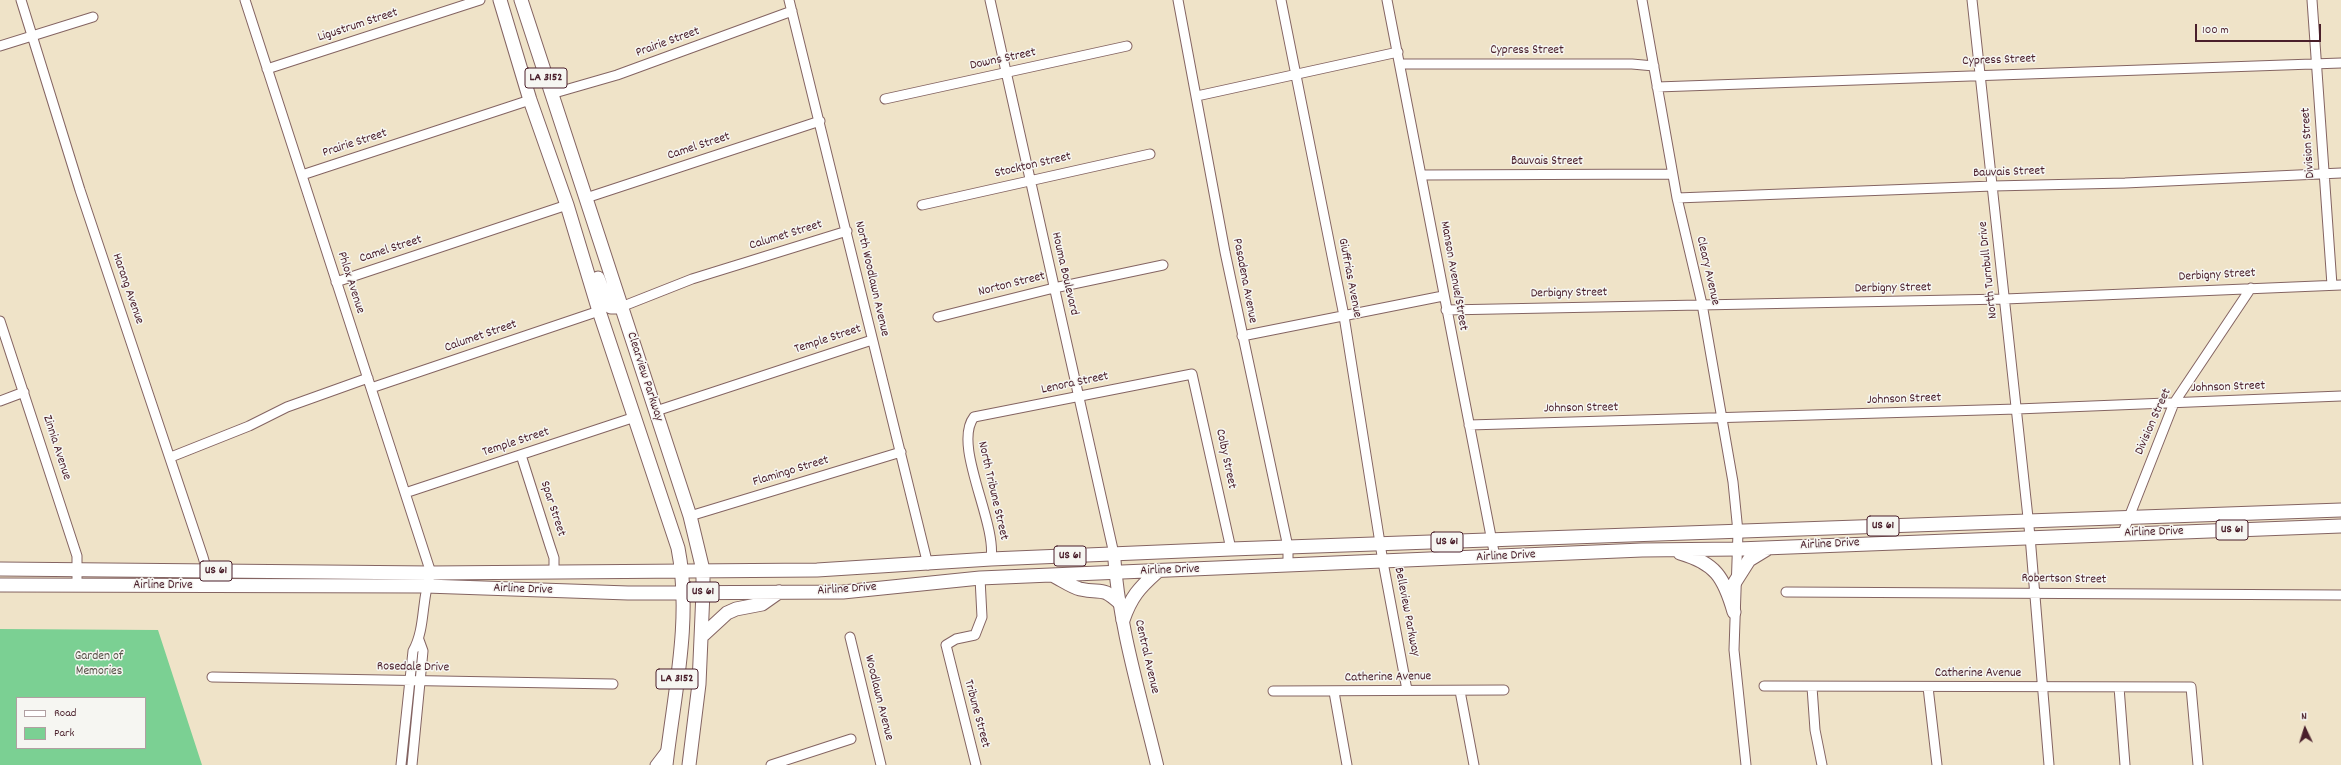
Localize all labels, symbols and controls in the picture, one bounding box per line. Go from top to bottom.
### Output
street label: Ligustrum Street [316,6,400,46]
scale bar [2197,16,2323,42]
text: 100 m [2202,22,2229,39]
street label: Prairie Street [634,24,702,62]
street label: Cypress Street [1490,43,1564,59]
street label: Downs Street [969,45,1037,75]
street label: Cypress Street [1962,52,2036,70]
road number: LA 3152 [525,68,567,88]
street label: Division Street [2299,107,2319,179]
street label: Prairie Street [321,126,389,162]
street label: Camel Street [666,130,732,164]
street label: Stockton Street [993,150,1073,182]
street label: Bauvais Street [1511,154,1583,170]
street label: Bauvais Street [1973,164,2045,182]
street label: Calumet Street [748,218,824,254]
street label: North Woodlawn Avenue [850,220,892,338]
street label: Manson Avenue/Street [1436,220,1470,332]
street label: North Turnbull Drive [1976,221,2002,319]
street label: Houma Boulevard [1047,231,1081,317]
street label: Camel Street [358,233,424,267]
street label: Cleary Avenue [1692,235,1722,307]
street label: Pasadena Avenue [1228,237,1260,325]
street label: Giuffrias Avenue [1334,237,1364,319]
street label: Phlox Avenue [333,250,367,316]
street label: Harang Avenue [108,252,146,326]
street label: Derbigny Street [2178,266,2256,286]
street label: Norton Street [977,269,1047,301]
street label: Derbigny Street [1854,281,1932,297]
street label: Derbigny Street [1530,286,1608,302]
street label: Calumet Street [443,317,519,357]
street label: Temple Street [793,322,863,358]
street label: Clearview Parkway [622,330,666,424]
street label: Lenora Street [1040,369,1110,399]
street label: Johnson Street [2191,379,2265,397]
street label: Division Street [2132,386,2176,458]
street label: Johnson Street [1867,391,1941,409]
street label: Johnson Street [1544,401,1618,417]
street label: Zinnia Avenue [38,414,74,482]
street label: Temple Street [481,425,551,461]
street label: Colby Street [1211,428,1239,490]
street label: North Tribune Street [973,440,1011,542]
street label: Flamingo Street [751,453,831,491]
street label: Spar Street [536,479,568,539]
road number: US 61 [1867,516,1899,536]
road number: US 61 [2216,520,2248,540]
street label: Airline Drive [2124,524,2184,542]
road number: US 61 [1431,532,1463,552]
street label: Airline Drive [1800,536,1860,554]
road number: US 61 [1054,546,1086,566]
street label: Airline Drive [1476,548,1536,566]
road number: US 61 [200,561,232,581]
street label: Airline Drive [1140,562,1200,580]
street label: Belleview Parkway [1390,566,1422,658]
street label: Robertson Street [2021,571,2107,589]
street label: Airline Drive [133,578,193,594]
street label: Airline Drive [817,580,877,600]
street label: Airline Drive [493,581,553,599]
road number: US 61 [687,582,719,602]
street label: Central Avenue [1130,618,1162,696]
park label: Garden of Memories [75,649,123,680]
street label: Woodlawn Avenue [860,654,896,742]
street label: Rosedale Drive [377,660,449,676]
street label: Catherine Avenue [1935,666,2021,682]
road number: LA 3152 [656,669,698,689]
street label: Catherine Avenue [1345,669,1431,687]
street label: Tribune Street [959,678,993,750]
legend [16,697,146,749]
text: Road [54,705,76,722]
north arrow [2285,709,2325,749]
text: N [2301,709,2307,725]
text: Park [54,725,74,742]

